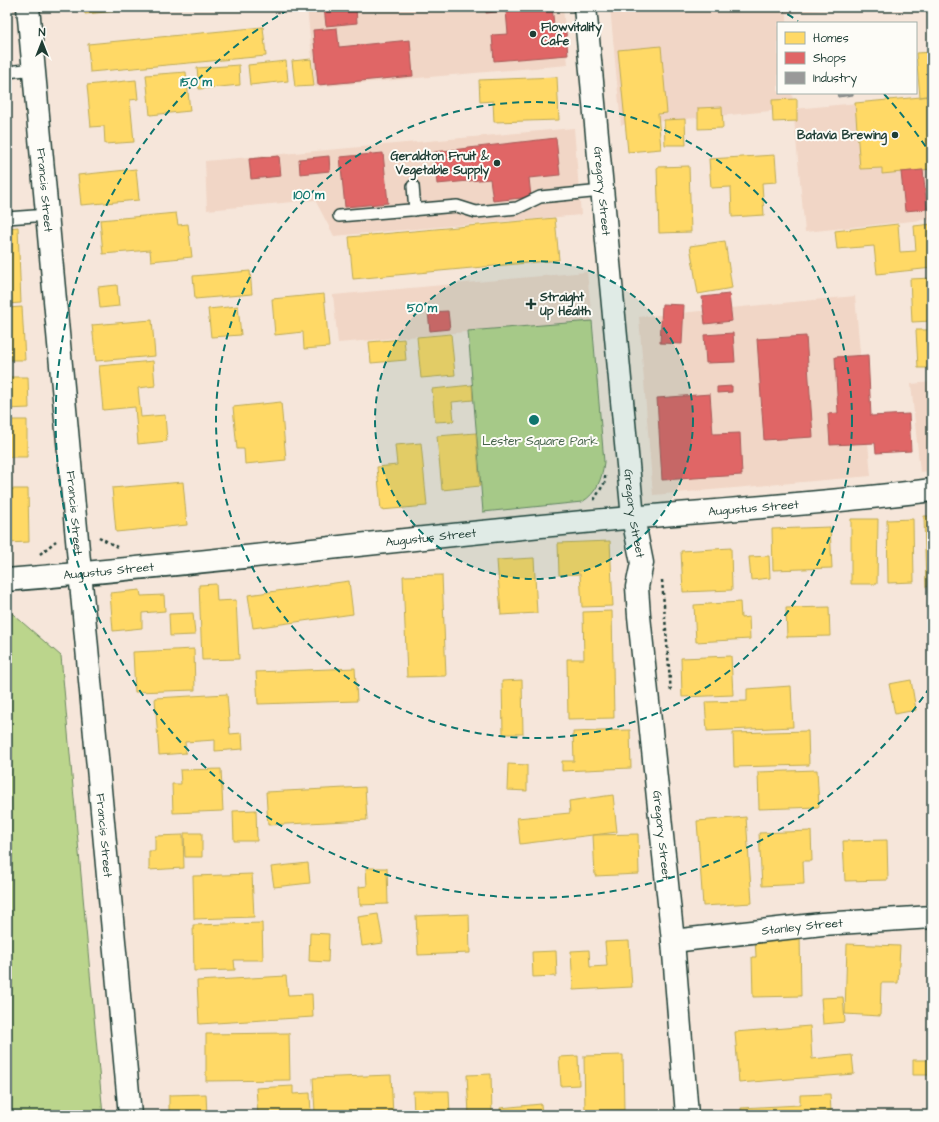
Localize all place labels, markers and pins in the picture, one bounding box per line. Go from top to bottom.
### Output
place label: Flowvitality Cafe [541,19,602,50]
marker: Flowvitality Cafe [528,29,538,39]
place label: Batavia Brewing [797,127,888,146]
marker: Batavia Brewing [890,130,900,140]
place label: Geraldton Fruit & Vegetable Supply [390,148,490,181]
marker: Geraldton Fruit & Vegetable Supply [492,158,502,168]
place label: Straight Up Health [539,289,592,321]
marker: Straight Up Health [525,298,537,310]
centre of rings [527,413,541,427]

